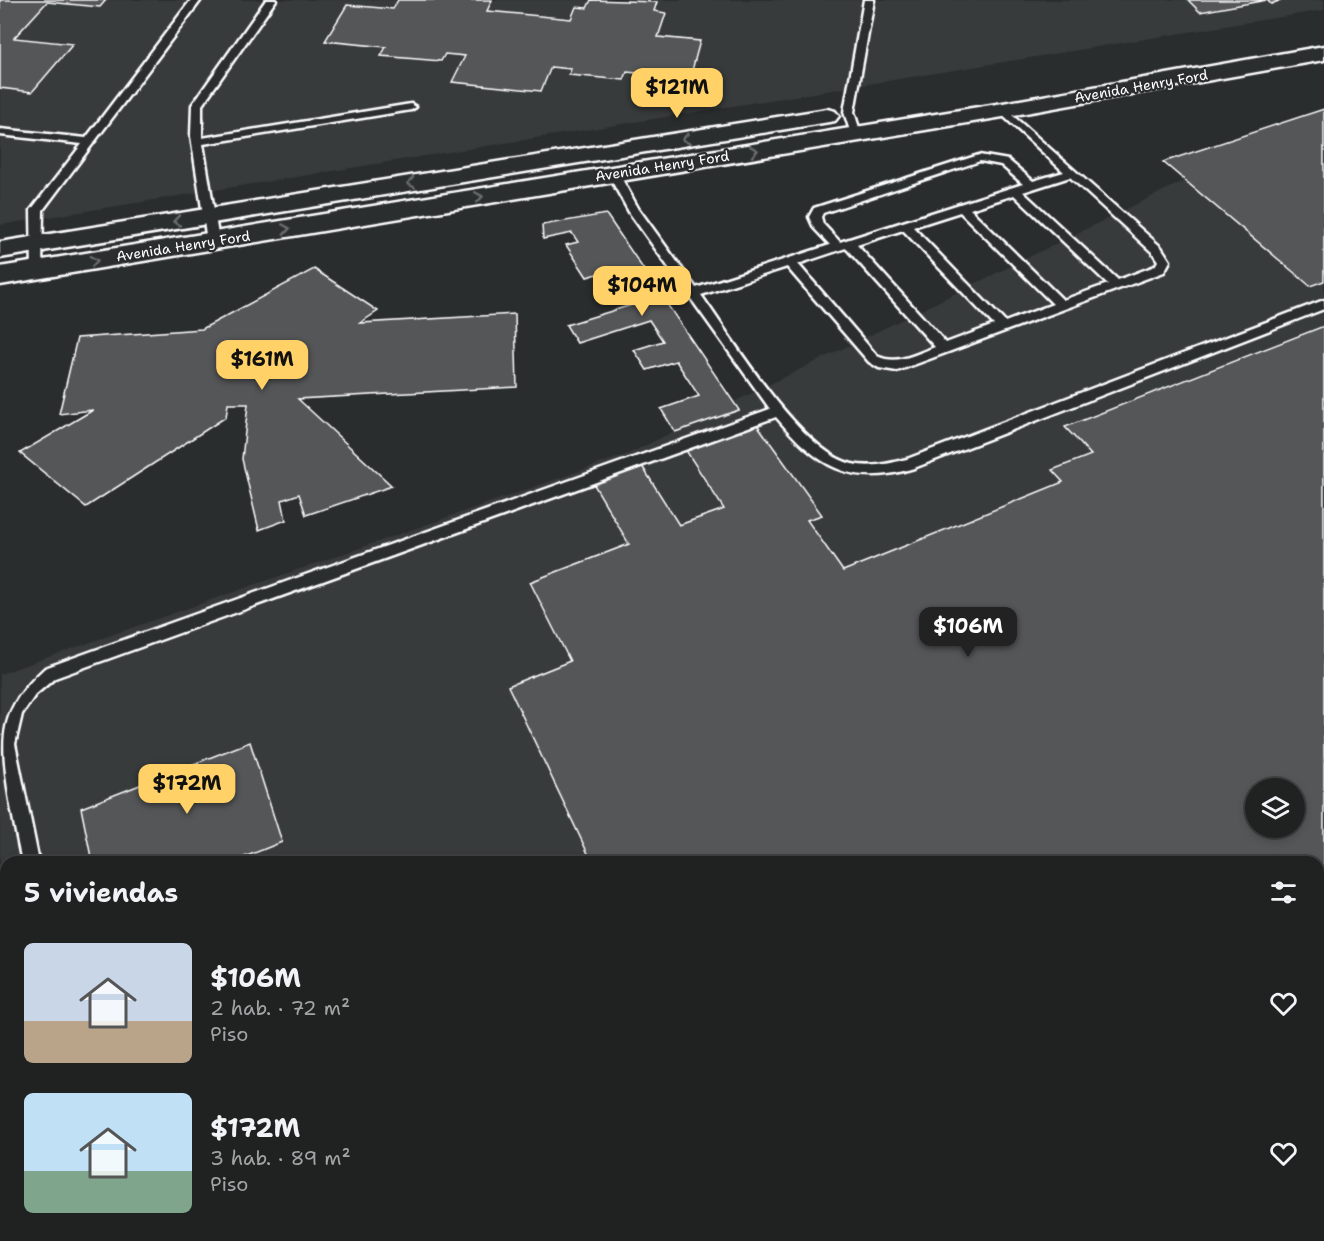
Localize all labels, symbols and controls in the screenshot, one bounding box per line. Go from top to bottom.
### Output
street label: Avenida Henry Ford [1073,65,1209,107]
pin: $121M [635,68,719,119]
text: $121M [645,74,709,100]
one-way arrow [681,132,691,144]
street label: Avenida Henry Ford [594,146,730,185]
one-way arrow [749,146,759,158]
one-way arrow [406,177,415,189]
one-way arrow [473,191,483,204]
one-way arrow [172,215,181,227]
one-way arrow [282,223,291,235]
street label: Avenida Henry Ford [115,226,251,265]
one-way arrow [89,255,99,267]
pin: $104M [600,266,684,317]
text: $104M [607,272,677,298]
pin: $161M [220,340,304,391]
text: $161M [230,346,294,372]
pin: $106M [926,607,1010,658]
text: $106M [933,613,1003,639]
pin: $172M [145,764,229,815]
text: $172M [152,770,222,796]
map controls [1245,778,1305,838]
button: layers [1245,778,1305,838]
text: 5 viviendas [24,875,178,910]
icon: filters [1267,876,1300,909]
text: $106M [210,960,301,995]
icon: home [72,967,144,1039]
icon: heart [1267,987,1300,1020]
text: 2 hab. · 72 m² [210,995,350,1021]
text: Piso [210,1021,248,1047]
text: $172M [210,1110,300,1145]
icon: home [72,1117,144,1189]
icon: heart [1267,1137,1300,1170]
text: 3 hab. · 89 m² [210,1145,351,1171]
text: Piso [210,1171,248,1197]

